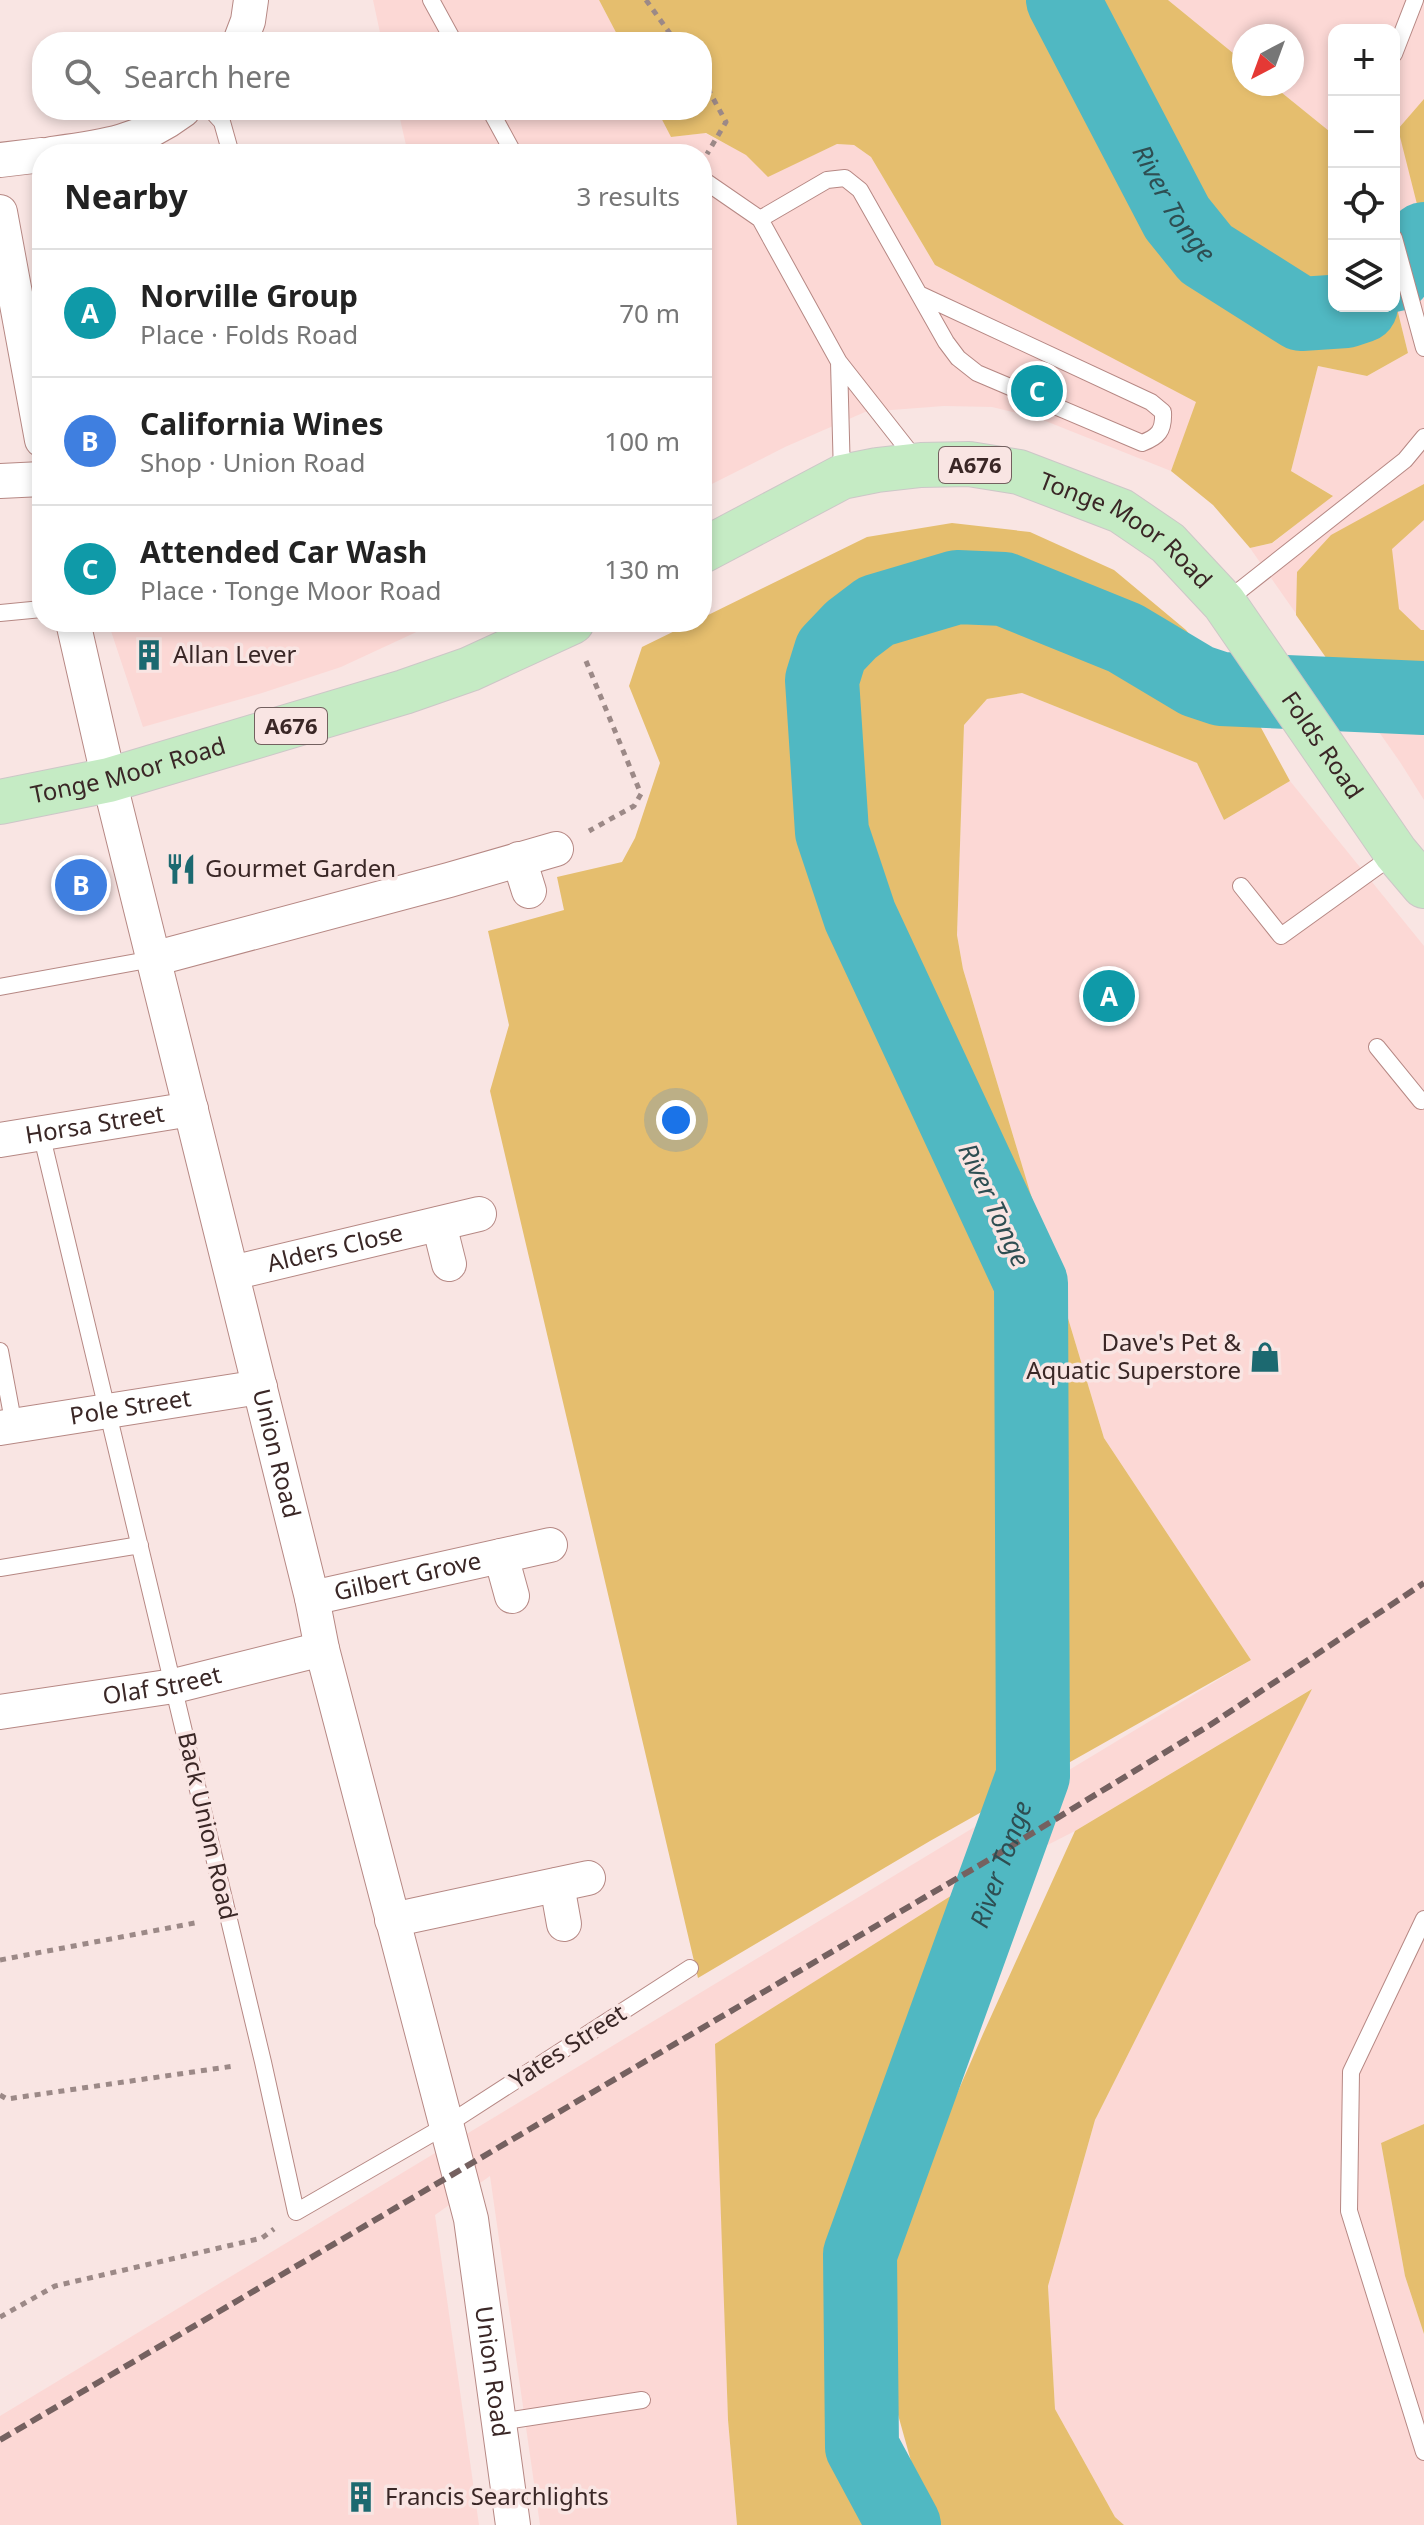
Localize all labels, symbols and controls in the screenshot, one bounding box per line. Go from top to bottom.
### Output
north arrow [1232,24,1304,96]
map controls [1328,24,1400,312]
button: + [1328,24,1400,96]
search box [32,32,712,120]
icon: search [60,54,104,98]
text: Search here [124,56,291,97]
button: − [1328,96,1400,168]
water label: River Tonge [1125,138,1225,270]
button: locate [1328,168,1400,240]
text: Nearby [64,173,188,219]
text: 3 results [576,178,680,214]
button: layers [1328,240,1400,312]
text: Norville Group [140,275,358,316]
text: A [81,295,99,331]
text: 70 m [619,295,680,331]
text: Place · Folds Road [140,316,358,352]
pin: C [1011,361,1063,421]
text: California Wines [140,403,384,444]
text: B [81,423,99,459]
text: 100 m [604,423,680,459]
text: Shop · Union Road [140,444,365,480]
road number: A676 [939,447,1011,483]
street label: Tonge Moor Road [1035,463,1220,595]
text: Attended Car Wash [140,531,427,572]
text: C [82,551,98,587]
text: 130 m [604,551,680,587]
text: Place · Tonge Moor Road [140,572,442,608]
place label: Allan Lever [173,637,297,670]
building icon: Allan Lever [132,638,166,672]
street label: Folds Road [1275,684,1372,805]
road number: A676 [255,708,327,744]
street label: Tonge Moor Road [28,728,229,810]
place label: Gourmet Garden [205,851,396,884]
restaurant icon: Gourmet Garden [164,852,198,886]
pin: B [55,855,107,915]
pin: A [1083,966,1135,1026]
street label: Horsa Street [23,1096,167,1151]
your location [656,1100,696,1140]
water label: River Tonge [951,1137,1039,1272]
street label: Alders Close [264,1215,406,1279]
place label: Dave's Pet & Aquatic Superstore [1026,1325,1241,1386]
shop icon: Dave's Pet & Aquatic Superstore [1248,1340,1282,1374]
street label: Pole Street [67,1380,193,1432]
street label: Union Road [246,1385,310,1521]
street label: Gilbert Grove [331,1543,484,1608]
street label: Olaf Street [100,1657,225,1711]
street label: Back Union Road [171,1729,246,1923]
water label: River Tonge [961,1795,1040,1933]
street label: Yates Street [503,1996,632,2096]
street label: Union Road [468,2304,519,2439]
place label: Francis Searchlights [385,2479,609,2512]
building icon: Francis Searchlights [344,2480,378,2514]

